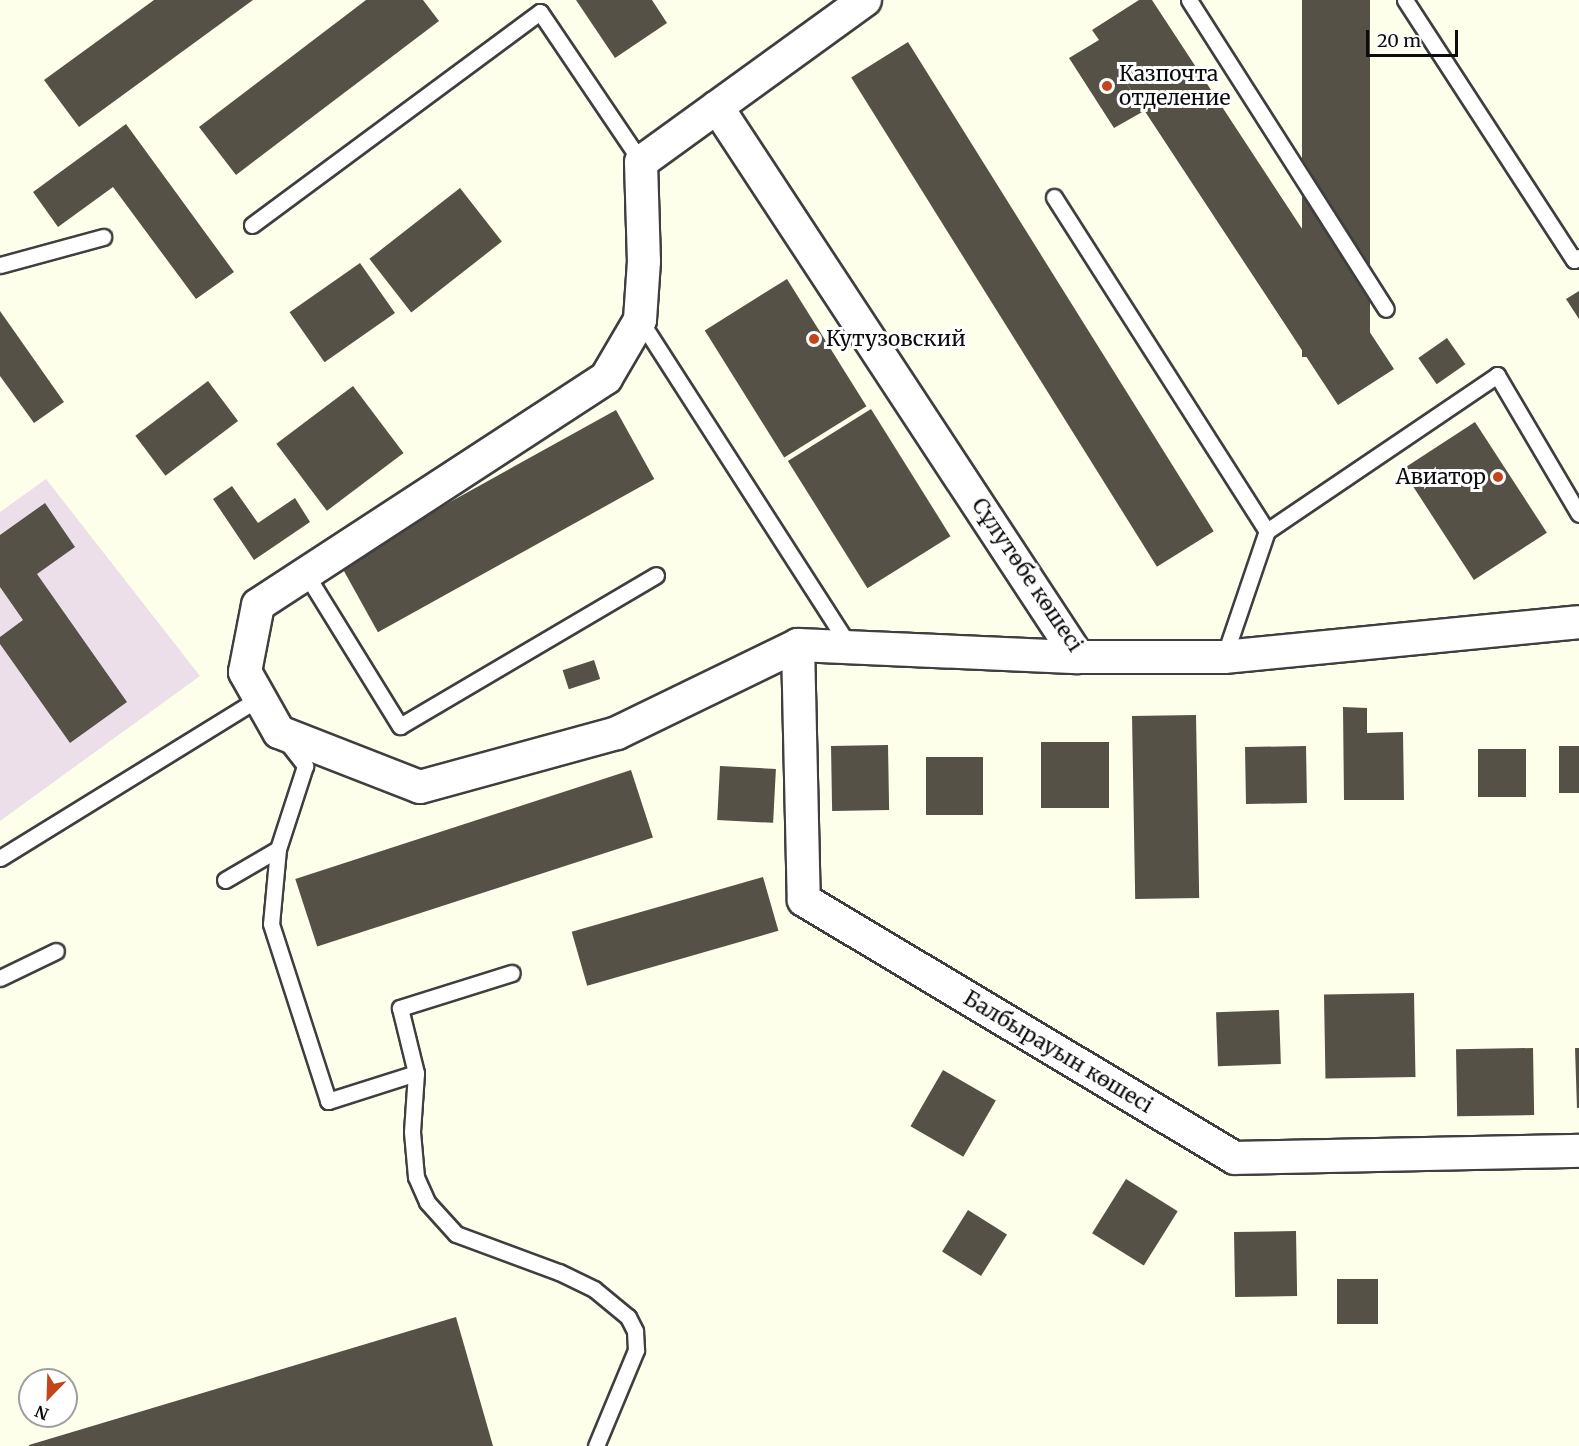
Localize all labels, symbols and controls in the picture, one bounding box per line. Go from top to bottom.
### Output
scale bar [1369,18,1460,56]
text: 20 m [1377,29,1421,52]
place label: Казпочта отделение [1119,61,1230,111]
marker: Казпочта отделение [1100,79,1114,93]
place label: Кутузовский [826,326,966,352]
marker: Кутузовский [807,332,821,346]
place label: Авиатор [1396,464,1486,490]
marker: Авиатор [1491,470,1505,484]
street label: Сұлутөбе көшесі [966,494,1088,656]
street label: Балбырауын көшесі [959,985,1157,1119]
north arrow [18,1368,78,1428]
text: N [32,1401,51,1424]

